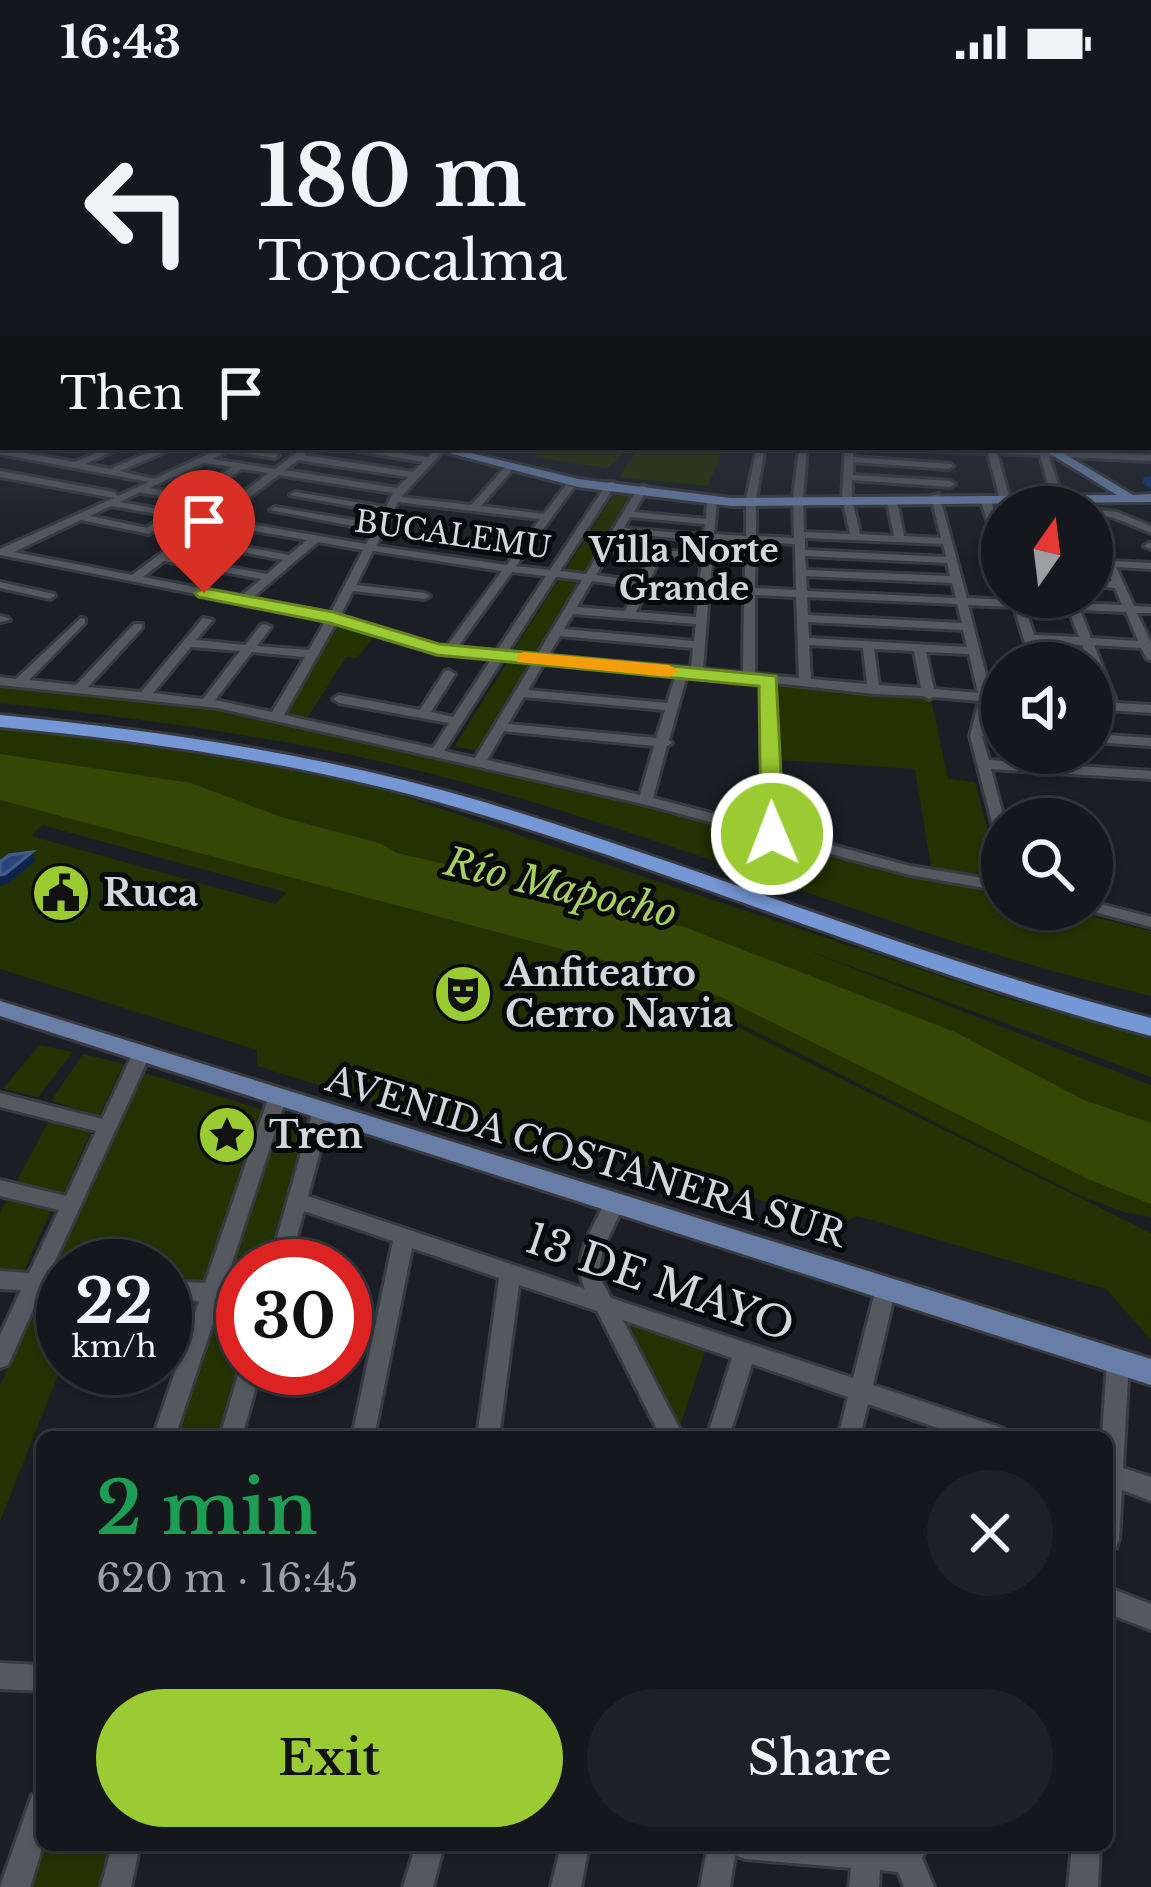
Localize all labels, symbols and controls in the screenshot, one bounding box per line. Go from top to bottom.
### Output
text: 16:43 [60,14,181,70]
text: 180 m [258,125,527,229]
icon: left [60,132,216,288]
text: Topocalma [258,228,567,295]
icon: arrive [208,360,274,426]
text: Then [60,365,184,421]
pin [153,470,255,593]
north arrow [981,486,1113,618]
map controls [981,486,1113,930]
icon: arrive [171,488,237,554]
street label: BUCALEMU [353,502,553,567]
district label: Villa Norte Grande [587,530,779,609]
button: sound [981,642,1113,774]
position arrow [709,771,835,897]
button: search [981,798,1113,930]
water label: Río Mapocho [439,837,682,938]
public building icon: Ruca [30,862,92,924]
place label: Ruca [103,871,199,916]
place label: Anfiteatro Cerro Navia [504,951,734,1037]
theatre icon: Anfiteatro Cerro Navia [432,963,494,1025]
street label: AVENIDA COSTANERA SUR [320,1056,852,1257]
place icon: Tren [196,1104,258,1166]
place label: Tren [269,1113,363,1158]
street label: 13 DE MAYO [519,1212,801,1352]
speed limit sign: 30 [216,1239,372,1395]
text: 22 [75,1265,153,1339]
text: km/h [71,1328,157,1365]
text: 2 min [96,1464,318,1553]
button: close [927,1470,1053,1596]
text: 620 m · 16:45 [96,1554,358,1603]
button: Exit [96,1689,563,1827]
button: Share [587,1689,1053,1827]

